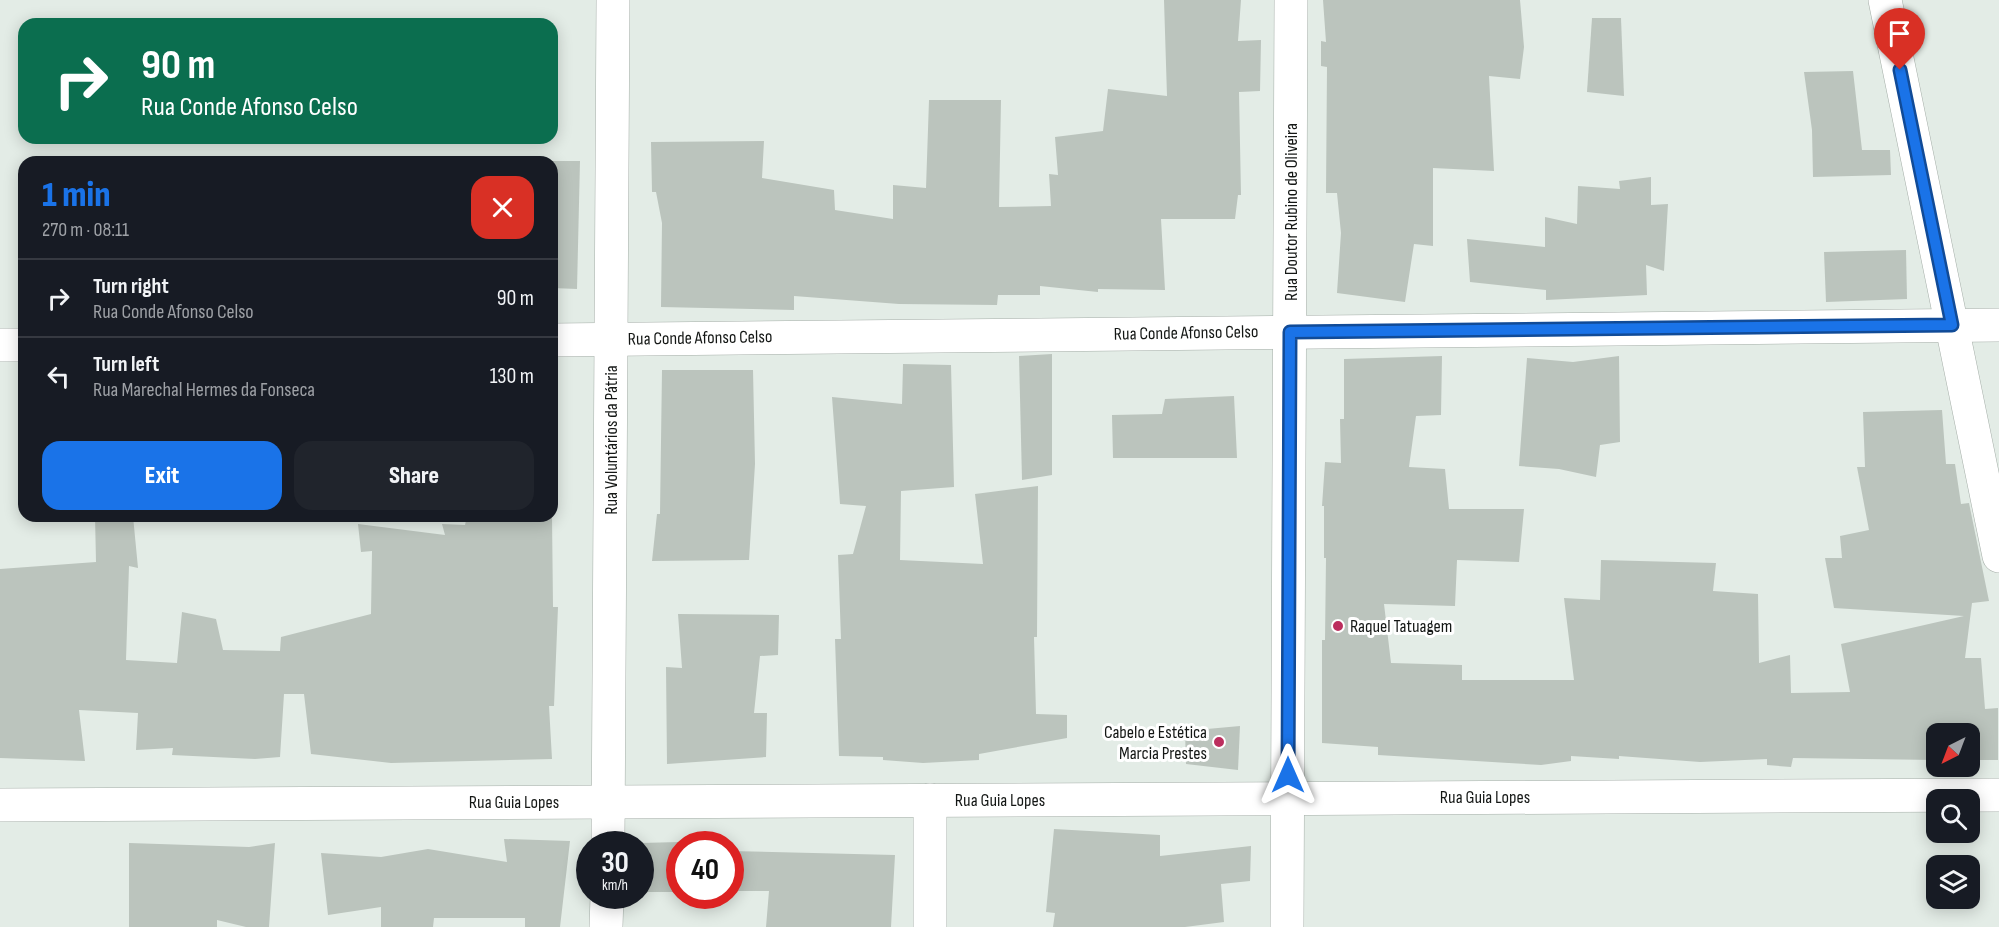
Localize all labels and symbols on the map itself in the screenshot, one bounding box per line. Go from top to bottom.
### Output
pin [1874,8,1925,70]
street label: Rua Doutor Rubino de Oliveira [1281,123,1302,301]
street label: Rua Conde Afonso Celso [1114,321,1258,345]
street label: Rua Conde Afonso Celso [628,326,772,350]
street label: Rua Voluntários da Pátria [601,365,622,515]
place label: Raquel Tatuagem [1350,616,1452,637]
marker: Raquel Tatuagem [1331,619,1345,633]
place label: Cabelo e Estética Marcia Prestes [1104,722,1207,764]
north arrow [1926,723,1980,777]
marker: Cabelo e Estética Marcia Prestes [1212,735,1226,749]
position arrow [1256,743,1320,807]
street label: Rua Guia Lopes [1440,787,1530,808]
street label: Rua Guia Lopes [955,790,1045,811]
street label: Rua Guia Lopes [469,792,559,813]
speed limit sign: 40 [666,831,744,909]

